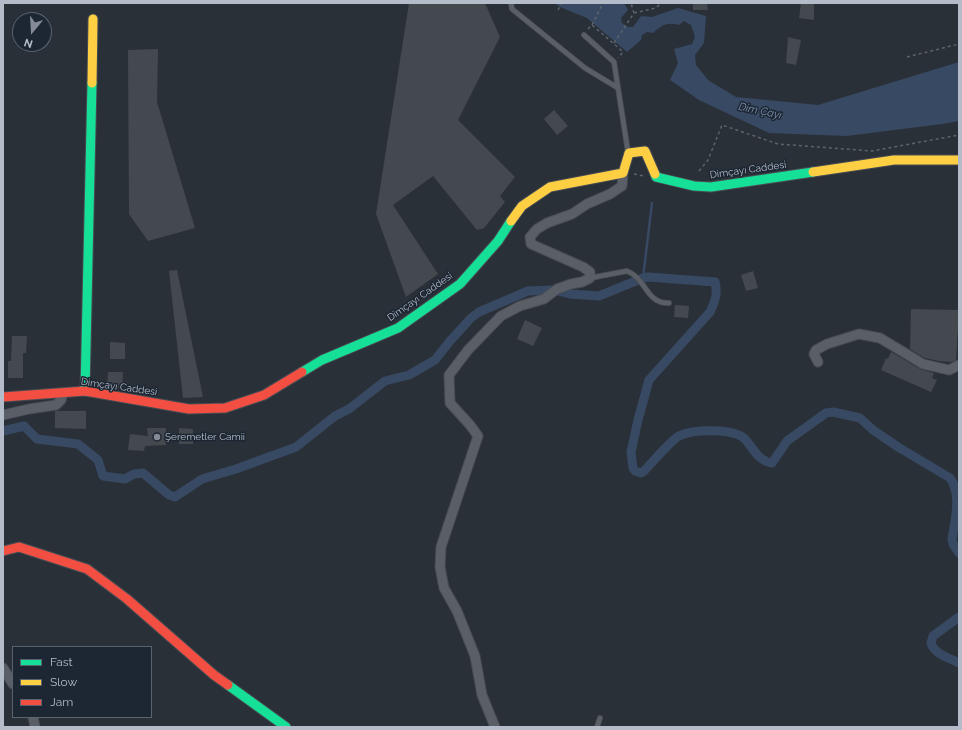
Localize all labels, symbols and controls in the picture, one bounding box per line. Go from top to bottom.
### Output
north arrow [12,12,52,52]
text: N [22,35,34,50]
water label: Dim Çayı [737,100,783,122]
street label: Dimçayı Caddesi [709,159,787,181]
street label: Dimçayı Caddesi [385,270,455,324]
street label: Dimçayı Caddesi [80,376,158,398]
place label: Şeremetler Camii [165,431,245,443]
marker: Şeremetler Camii [152,432,162,442]
legend [12,646,152,718]
text: Fast [50,655,73,669]
text: Slow [50,675,77,689]
text: Jam [50,695,73,709]

